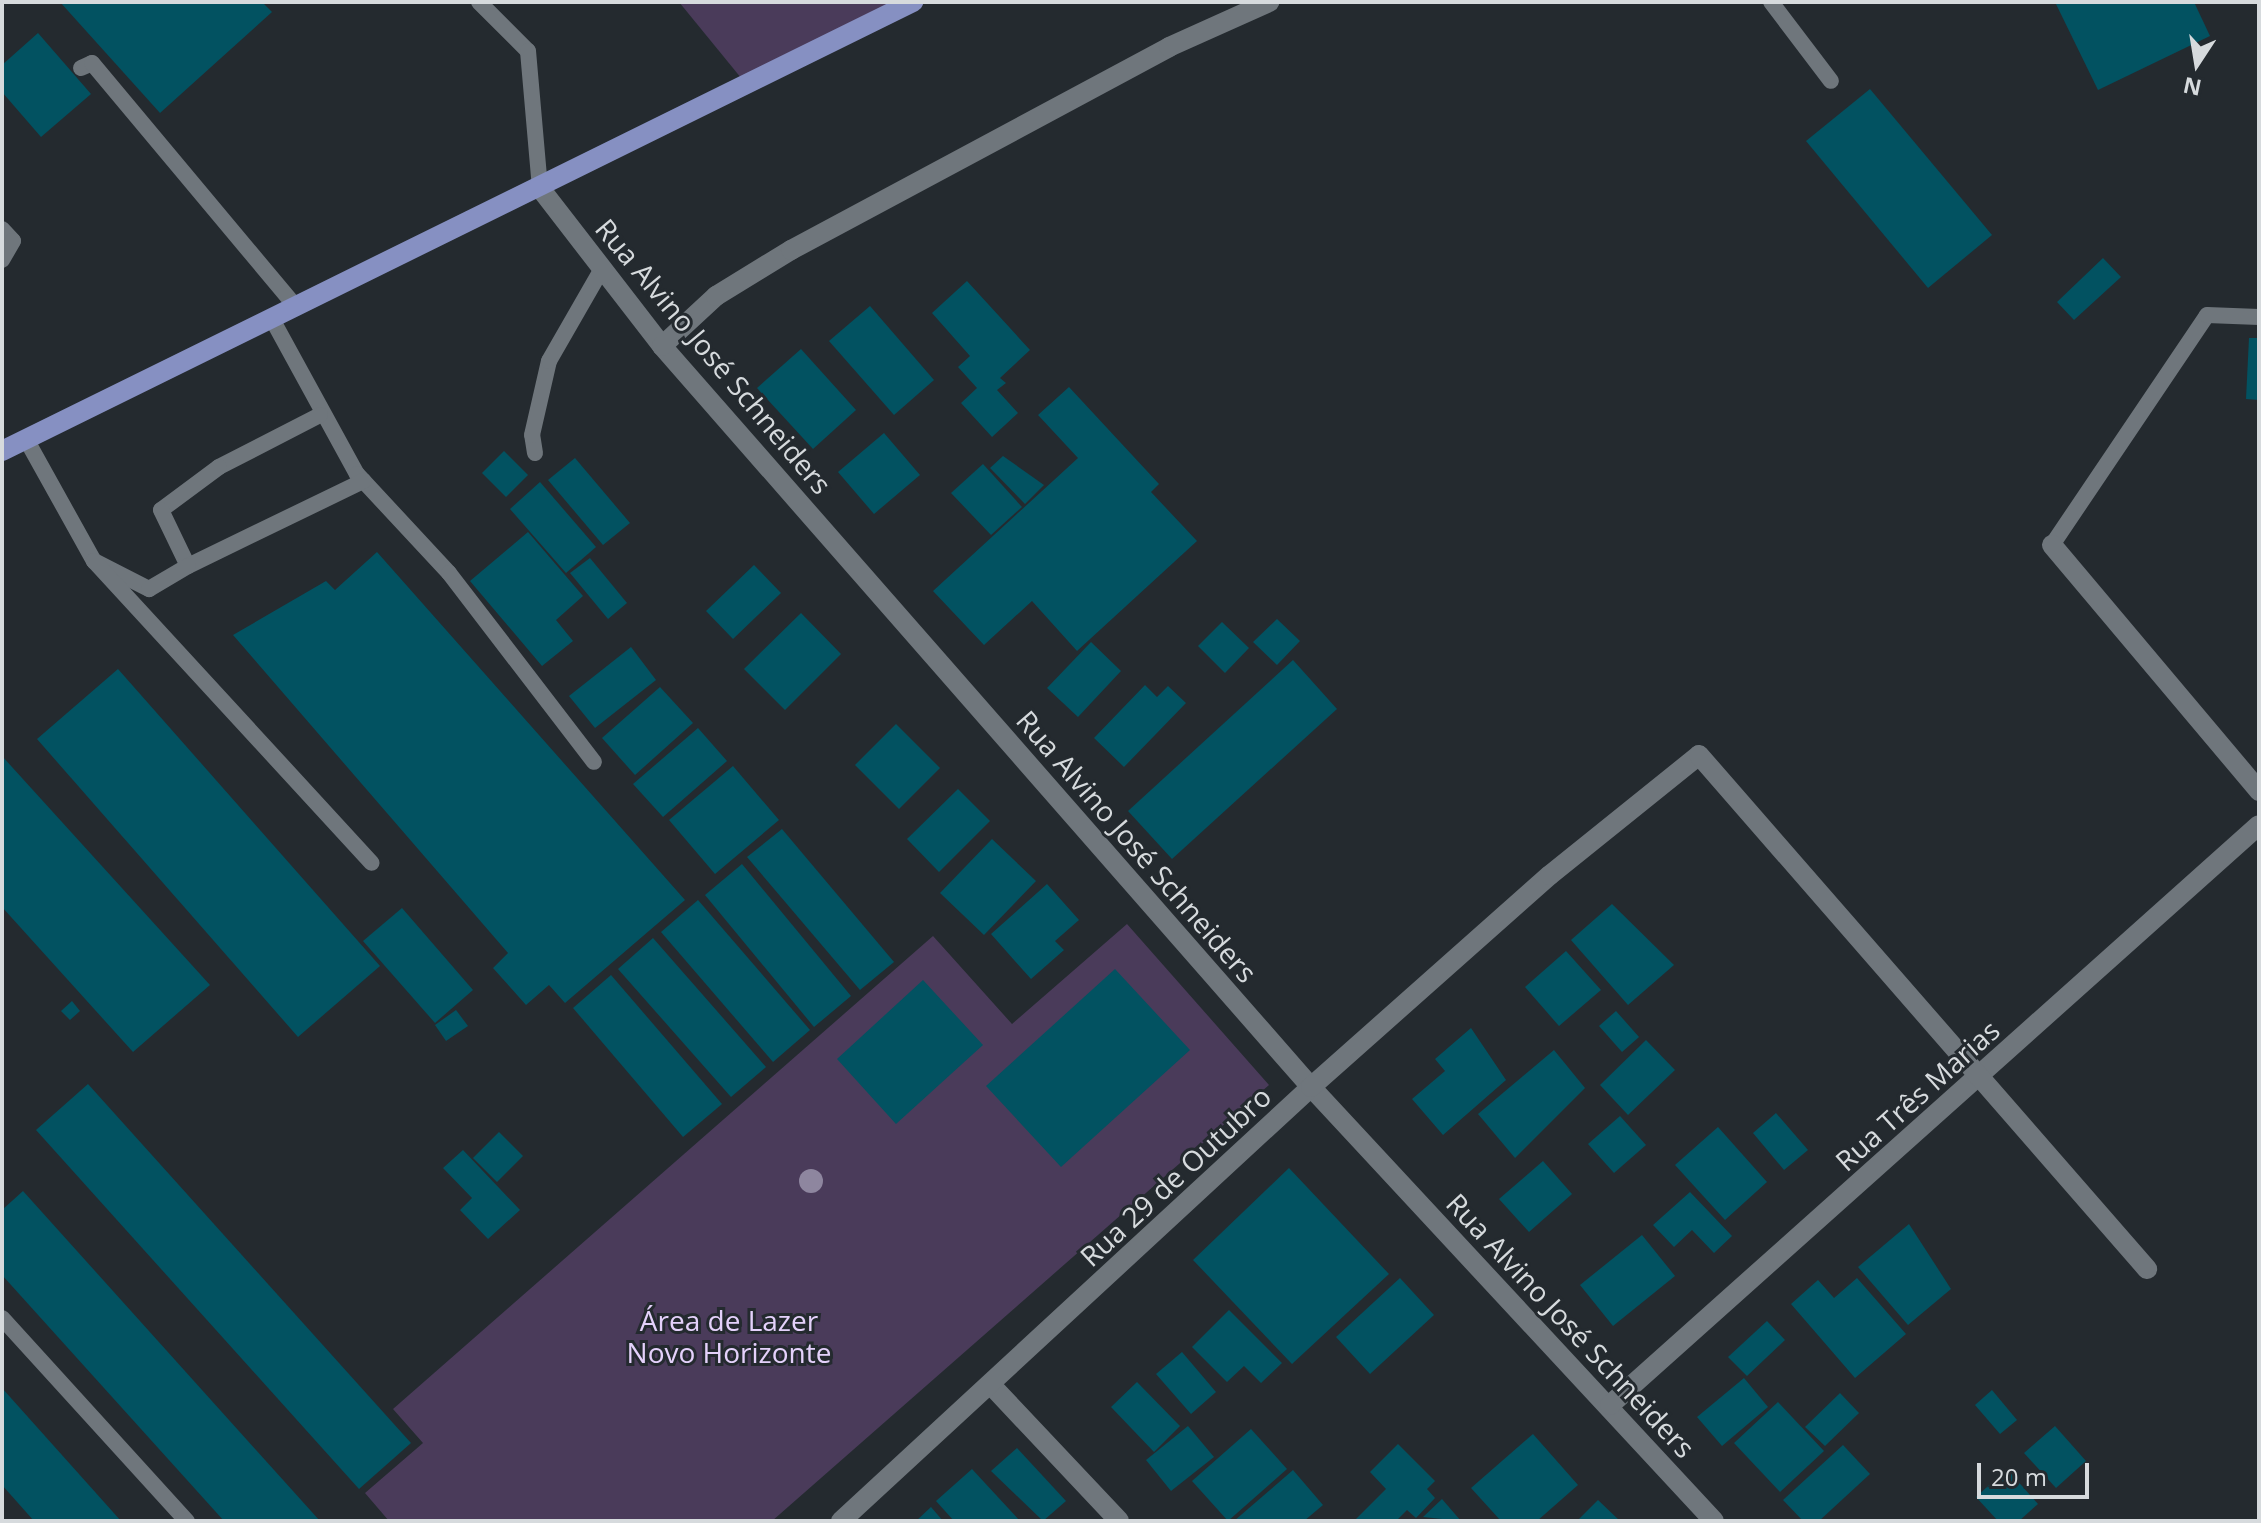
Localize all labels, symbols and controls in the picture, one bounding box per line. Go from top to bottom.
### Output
north arrow [2157,24,2237,104]
text: N [2180,71,2204,104]
street label: Rua Alvino José Schneiders [589,212,839,500]
street label: Rua Alvino José Schneiders [1010,703,1264,989]
street label: Rua Três Marias [1828,1013,2006,1177]
street label: Rua 29 de Outubro [1073,1079,1277,1273]
street label: Rua Alvino José Schneiders [1440,1186,1702,1464]
park label: Área de Lazer Novo Horizonte [627,1303,831,1369]
scale bar [1981,1447,2093,1497]
text: 20 m [1991,1460,2047,1493]

